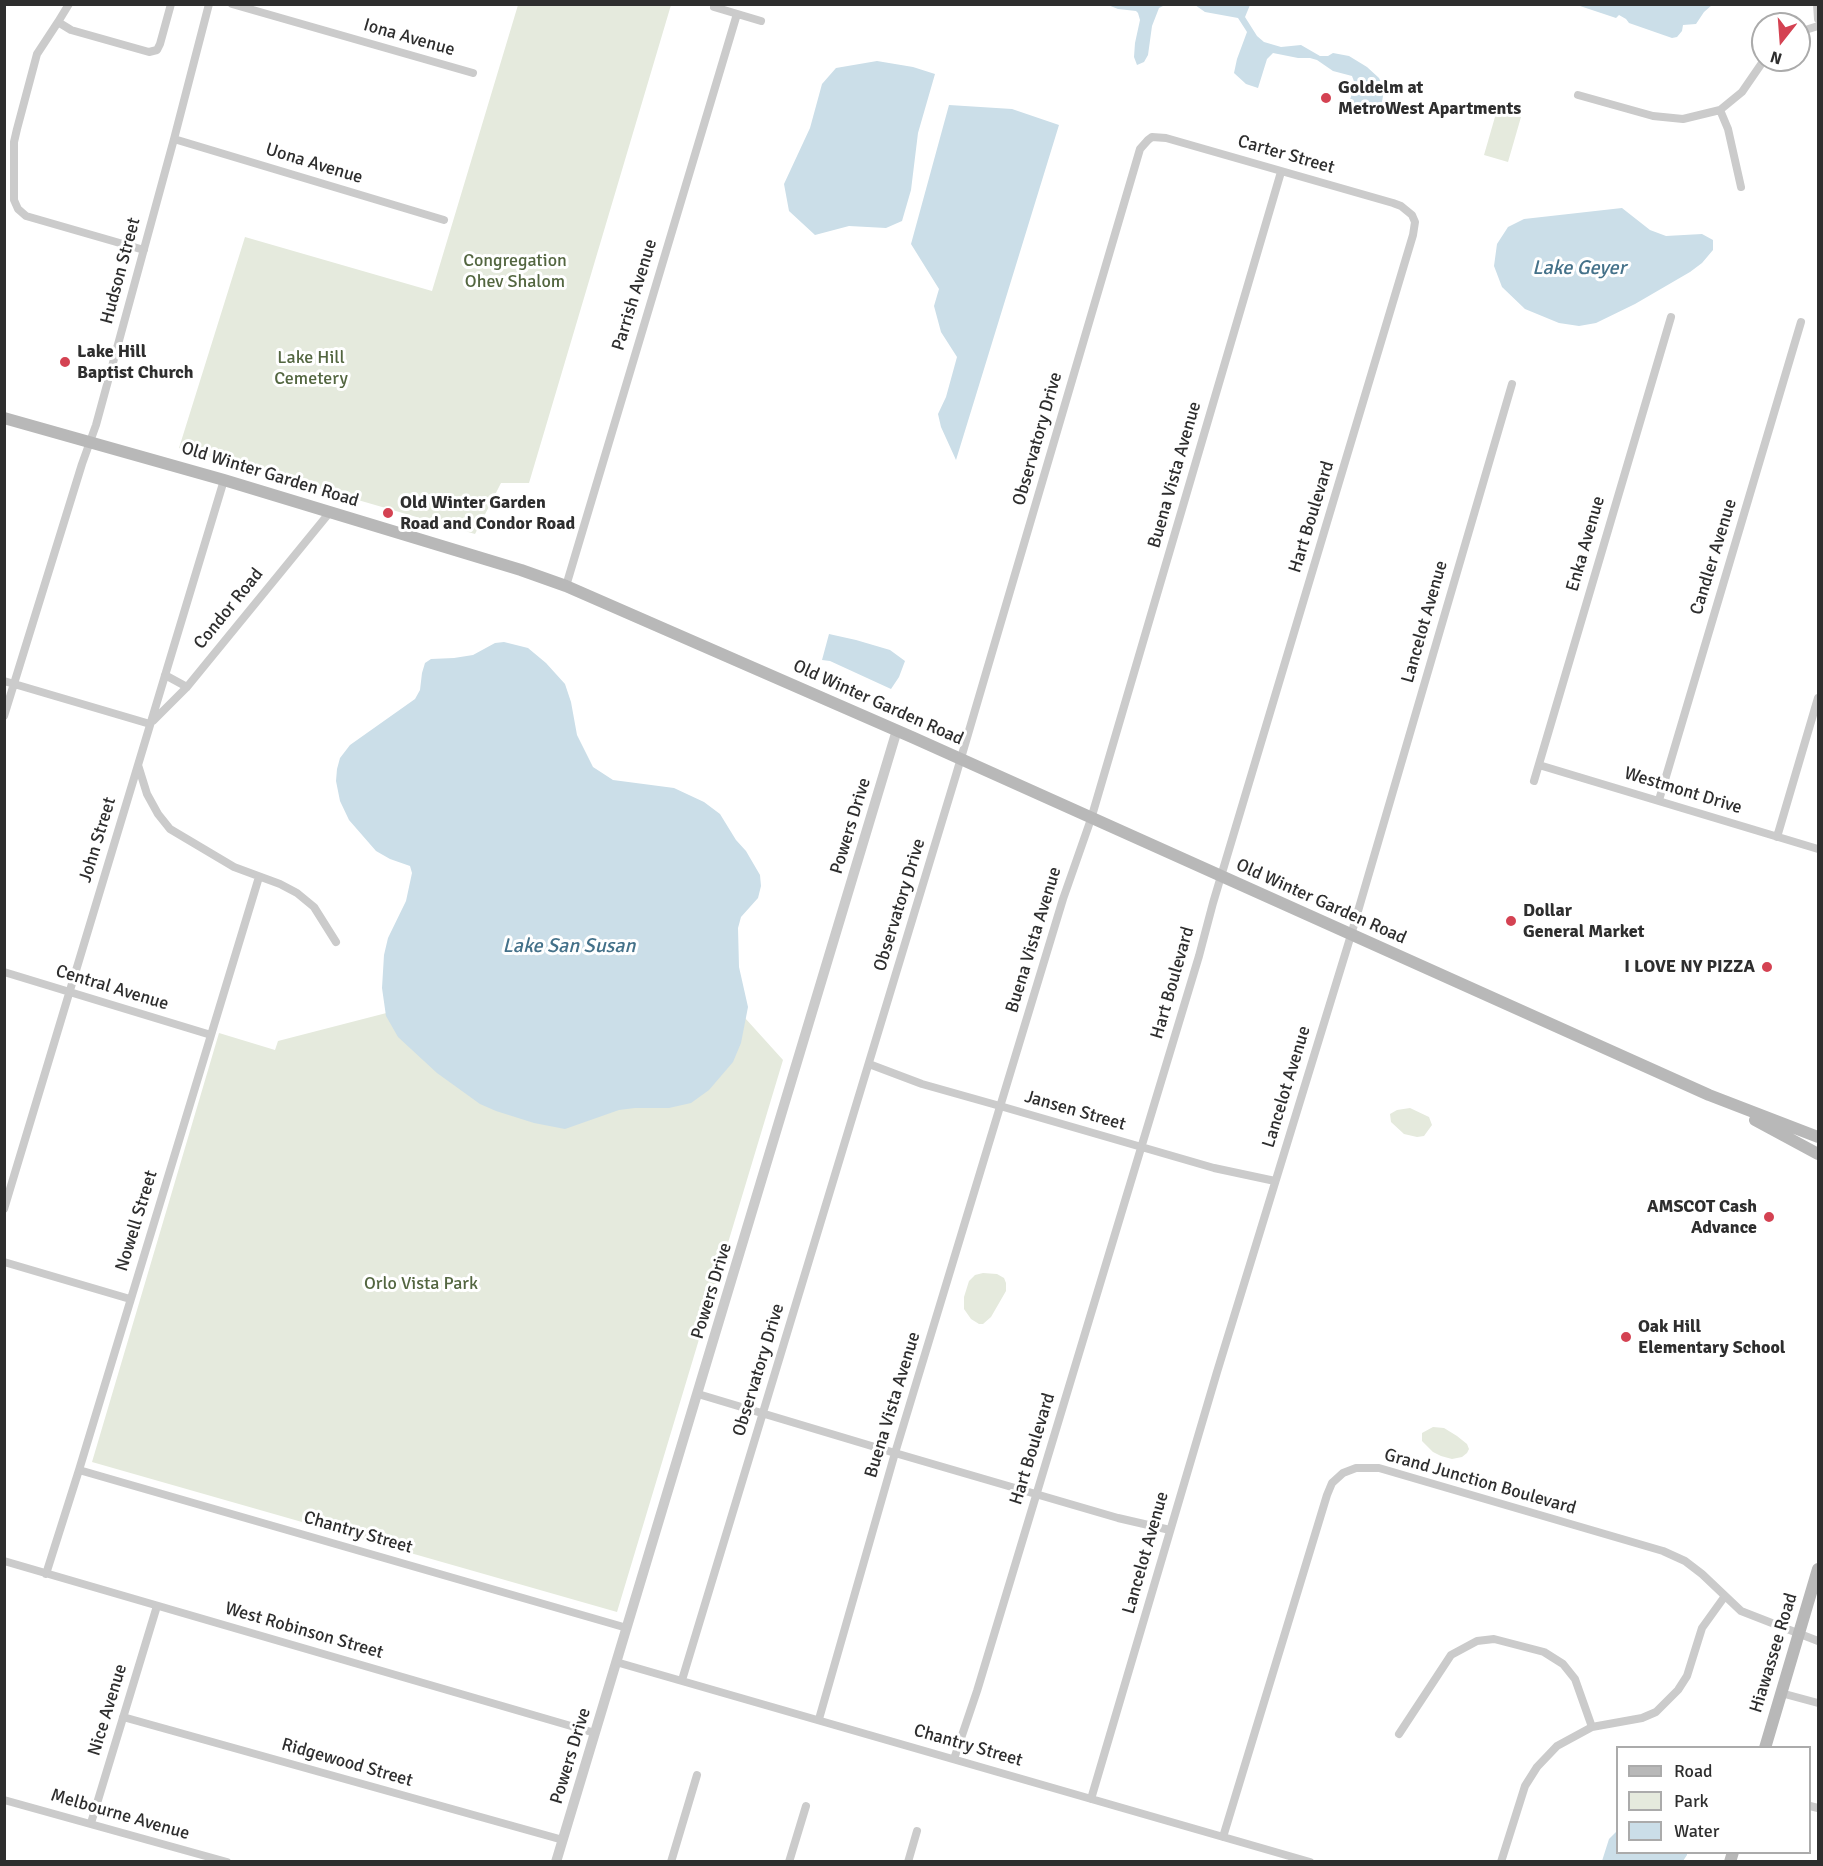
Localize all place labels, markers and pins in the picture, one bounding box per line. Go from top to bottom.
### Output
place label: Goldelm at MetroWest Apartments [1338,77,1521,119]
marker: Goldelm at MetroWest Apartments [1319,91,1333,105]
place label: Lake Hill Baptist Church [77,341,194,384]
marker: Lake Hill Baptist Church [58,355,72,369]
place label: Old Winter Garden Road and Condor Road [400,492,575,534]
marker: Old Winter Garden Road and Condor Road [381,506,395,520]
place label: Dollar General Market [1523,900,1644,942]
marker: Dollar General Market [1504,914,1518,928]
place label: I LOVE NY PIZZA [1624,956,1755,978]
marker: I LOVE NY PIZZA [1760,960,1774,974]
place label: AMSCOT Cash Advance [1647,1196,1757,1238]
marker: AMSCOT Cash Advance [1762,1210,1776,1224]
place label: Oak Hill Elementary School [1638,1316,1785,1358]
marker: Oak Hill Elementary School [1619,1330,1633,1344]

